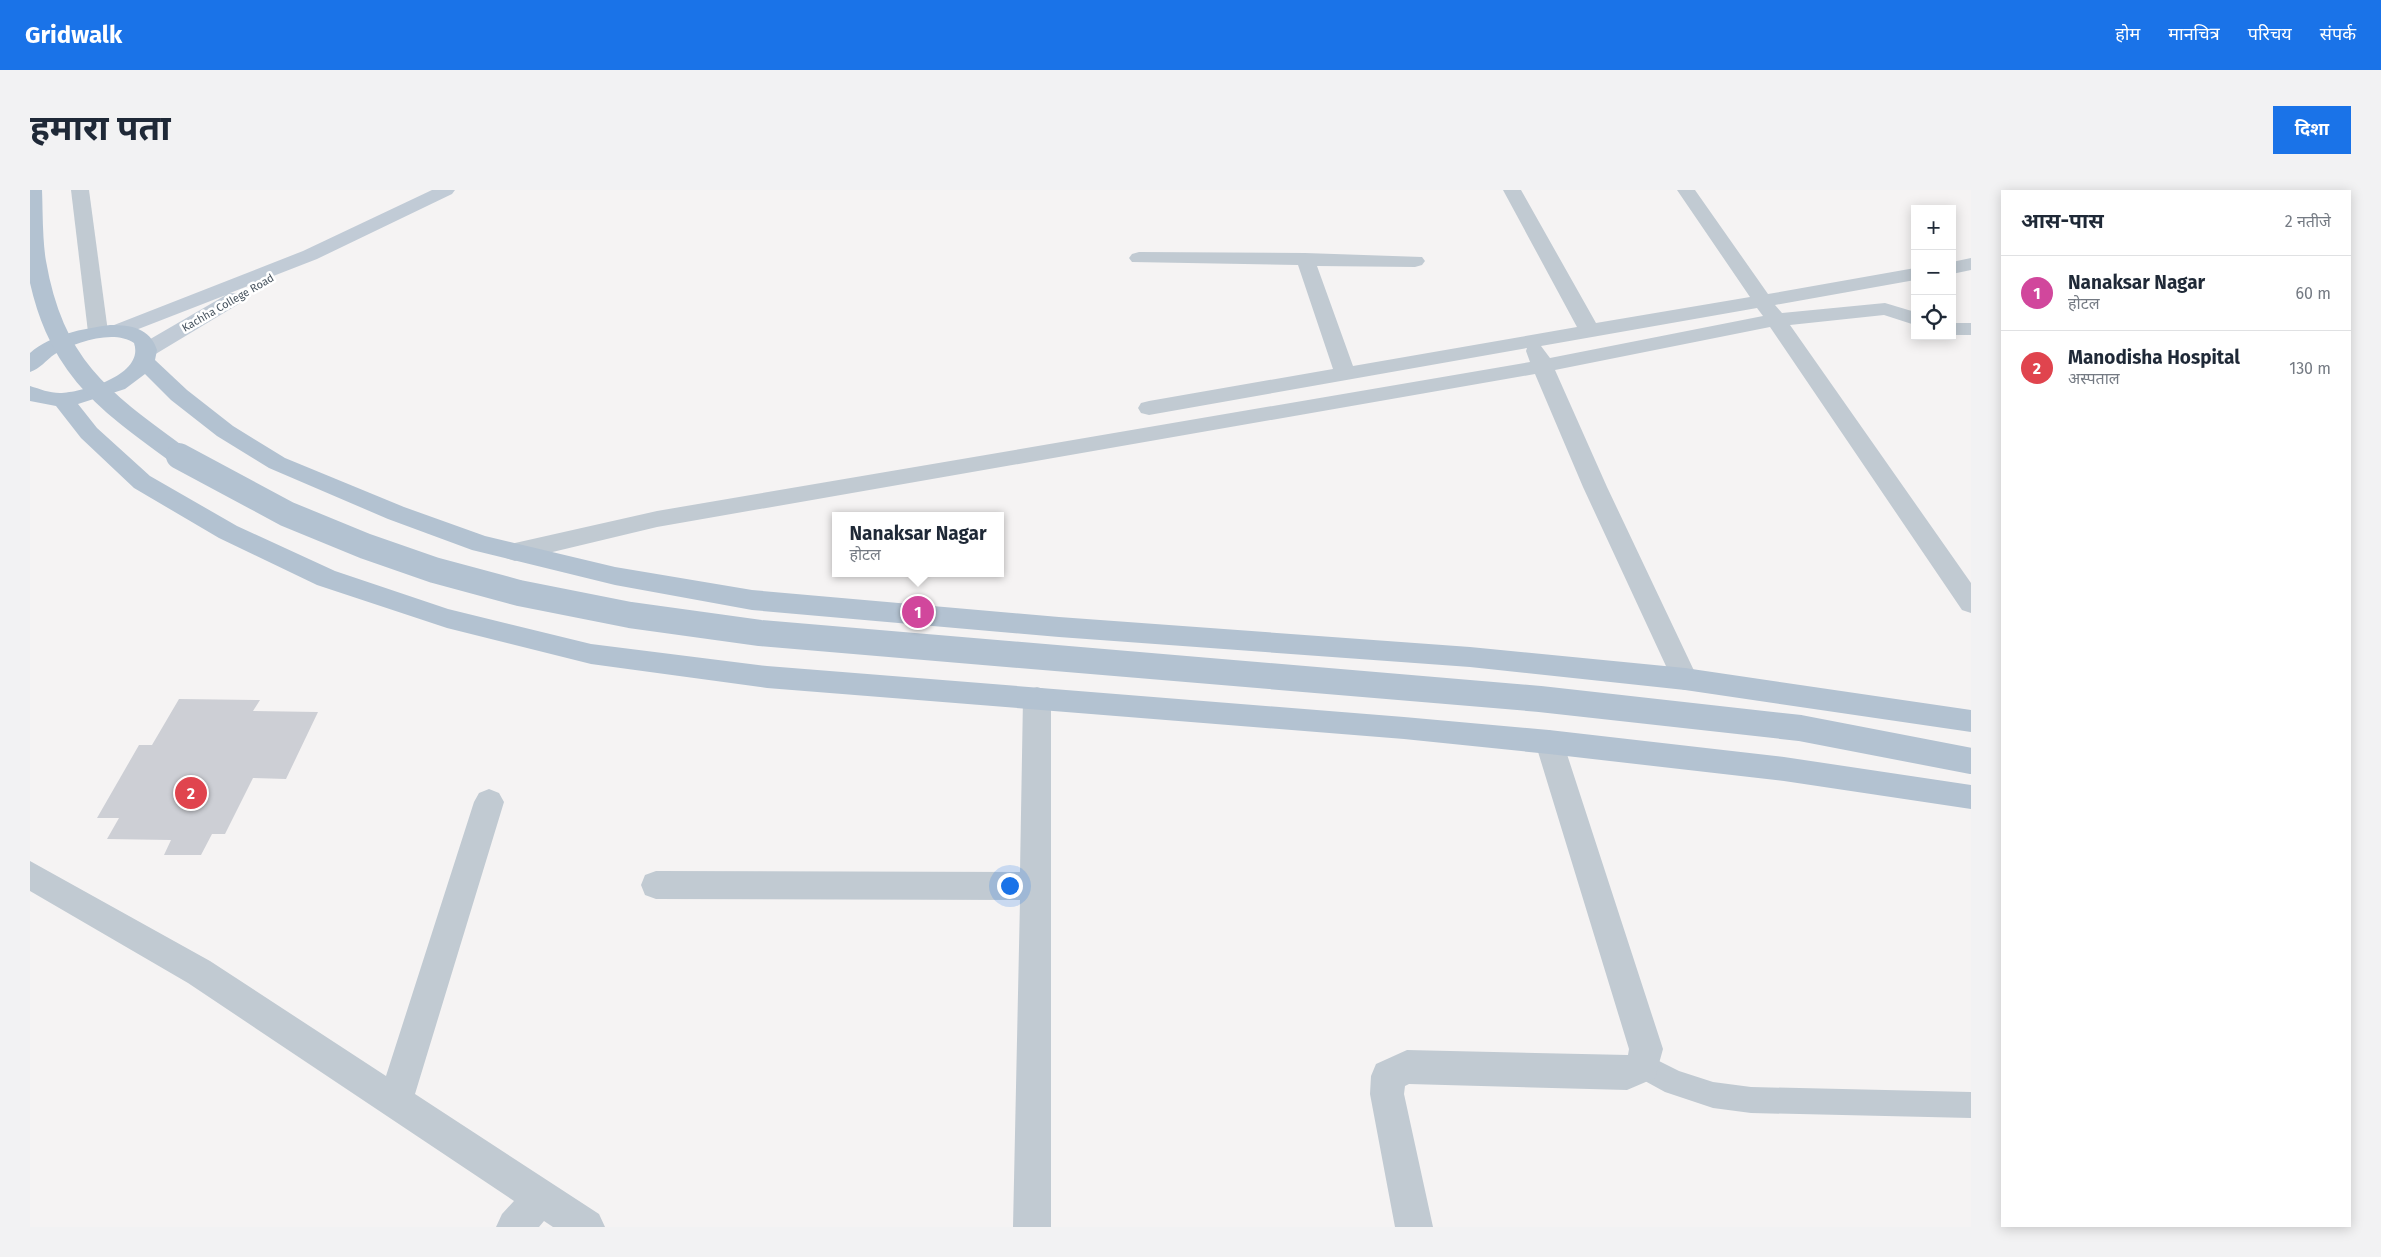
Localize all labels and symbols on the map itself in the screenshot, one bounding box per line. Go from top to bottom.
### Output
street label: Kachha College Road [180,271,276,335]
pin: 1 [902,593,934,631]
pin: 2 [175,774,207,812]
your location [997,873,1023,899]

